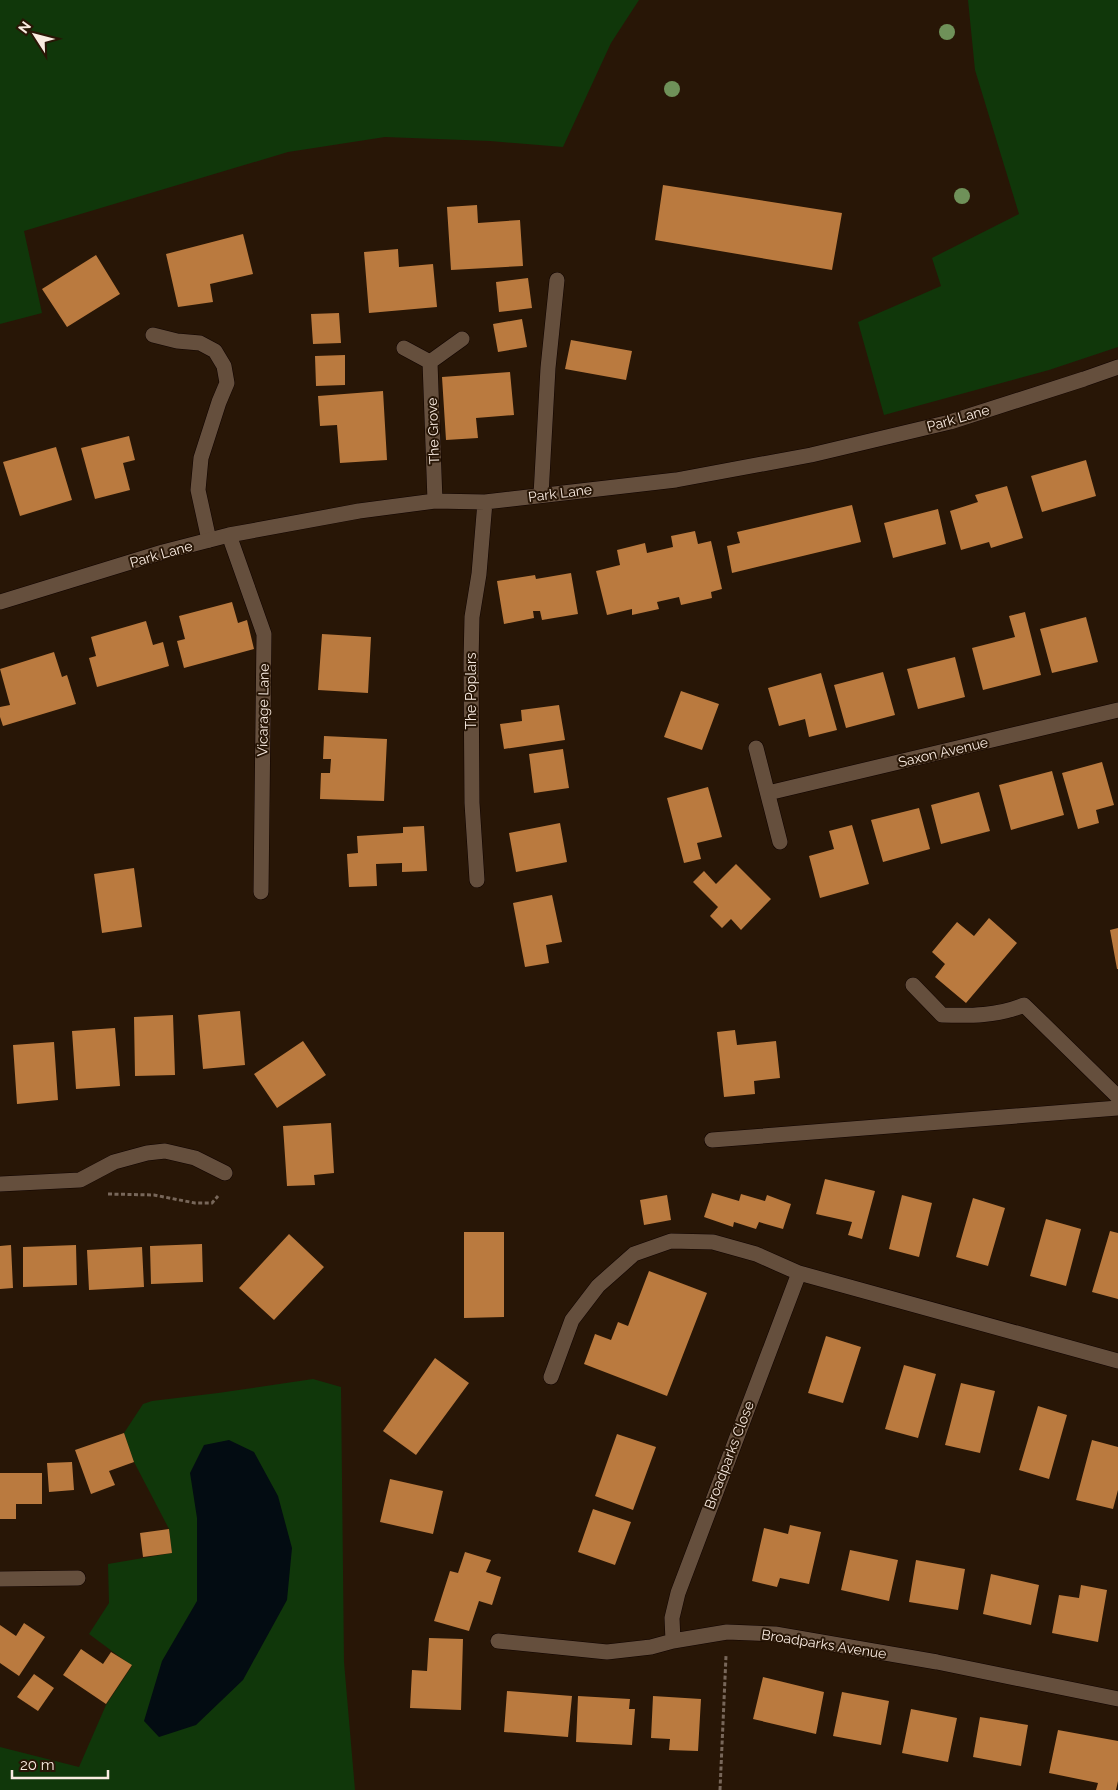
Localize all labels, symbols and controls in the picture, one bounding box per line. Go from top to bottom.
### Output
north arrow [10,10,60,60]
text: N [15,18,34,36]
street label: The Grove [424,397,442,465]
street label: Park Lane [925,401,991,435]
street label: Park Lane [527,481,593,505]
street label: Park Lane [128,537,194,571]
street label: The Poplars [463,652,479,730]
street label: Vicarage Lane [254,663,272,757]
street label: Saxon Avenue [897,734,989,770]
street label: Broadparks Close [701,1399,757,1511]
street label: Broadparks Avenue [760,1626,888,1662]
scale bar [12,1748,109,1780]
text: 20 m [20,1756,55,1774]

